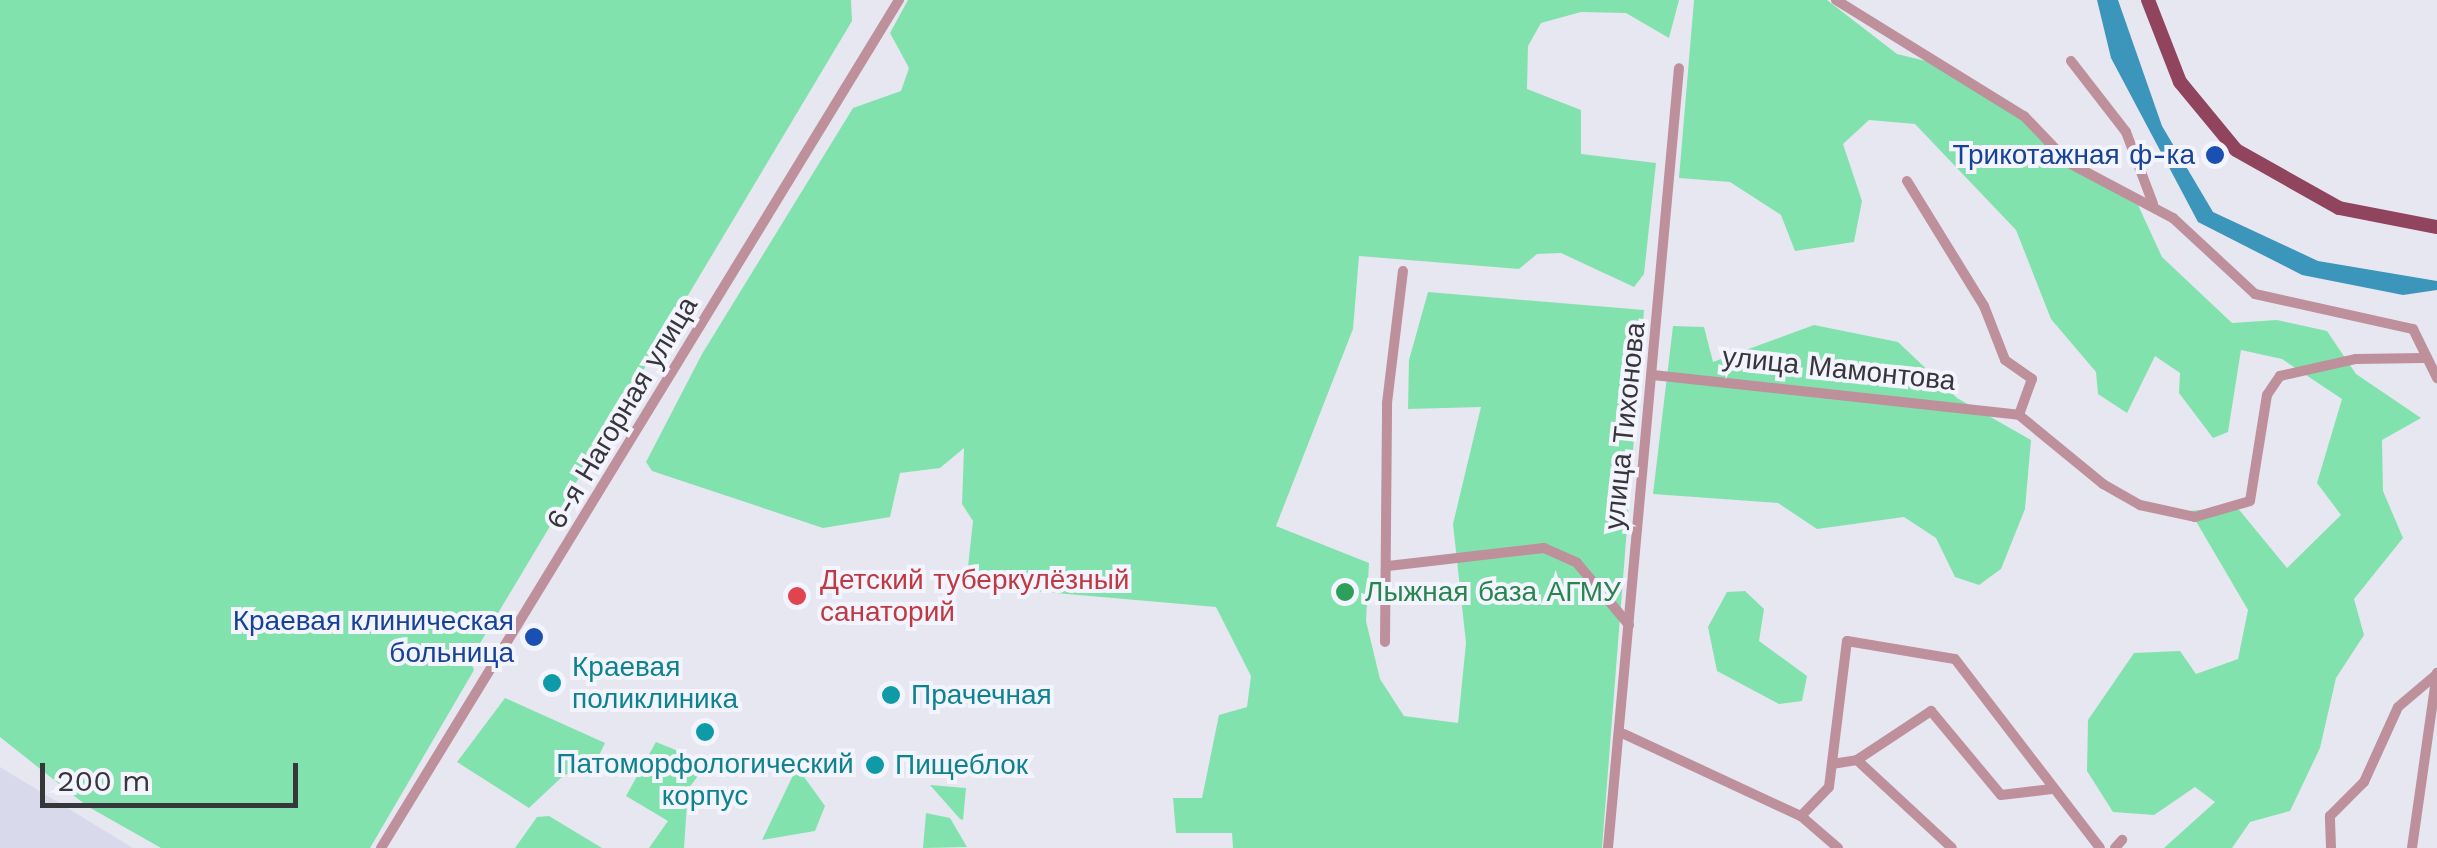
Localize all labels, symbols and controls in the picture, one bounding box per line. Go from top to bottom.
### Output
place label: Трикотажная ф-ка [1952,138,2195,172]
marker: Трикотажная ф-ка [2204,144,2226,166]
street label: 6-я Нагорная улица [539,291,705,535]
street label: улица Тихонова [1597,321,1653,531]
street label: улица Мамонтова [1721,340,1957,398]
place label: Детский туберкулёзный санаторий [820,563,1129,629]
place label: Лыжная база АГМУ [1365,575,1621,609]
marker: Лыжная база АГМУ [1334,581,1356,603]
marker: Детский туберкулёзный санаторий [784,583,810,609]
place label: Краевая клиническая больница [233,604,514,670]
marker: Краевая клиническая больница [523,626,545,648]
place label: Краевая поликлиника [572,650,738,716]
marker: Краевая поликлиника [541,672,563,694]
place label: Прачечная [911,678,1052,712]
marker: Прачечная [880,684,902,706]
marker: Патоморфологический корпус [694,721,716,743]
scale bar [45,743,302,805]
place label: Патоморфологический корпус [556,747,854,813]
place label: Пищеблок [895,748,1028,782]
marker: Пищеблок [864,754,886,776]
text: 200 m [57,763,151,798]

